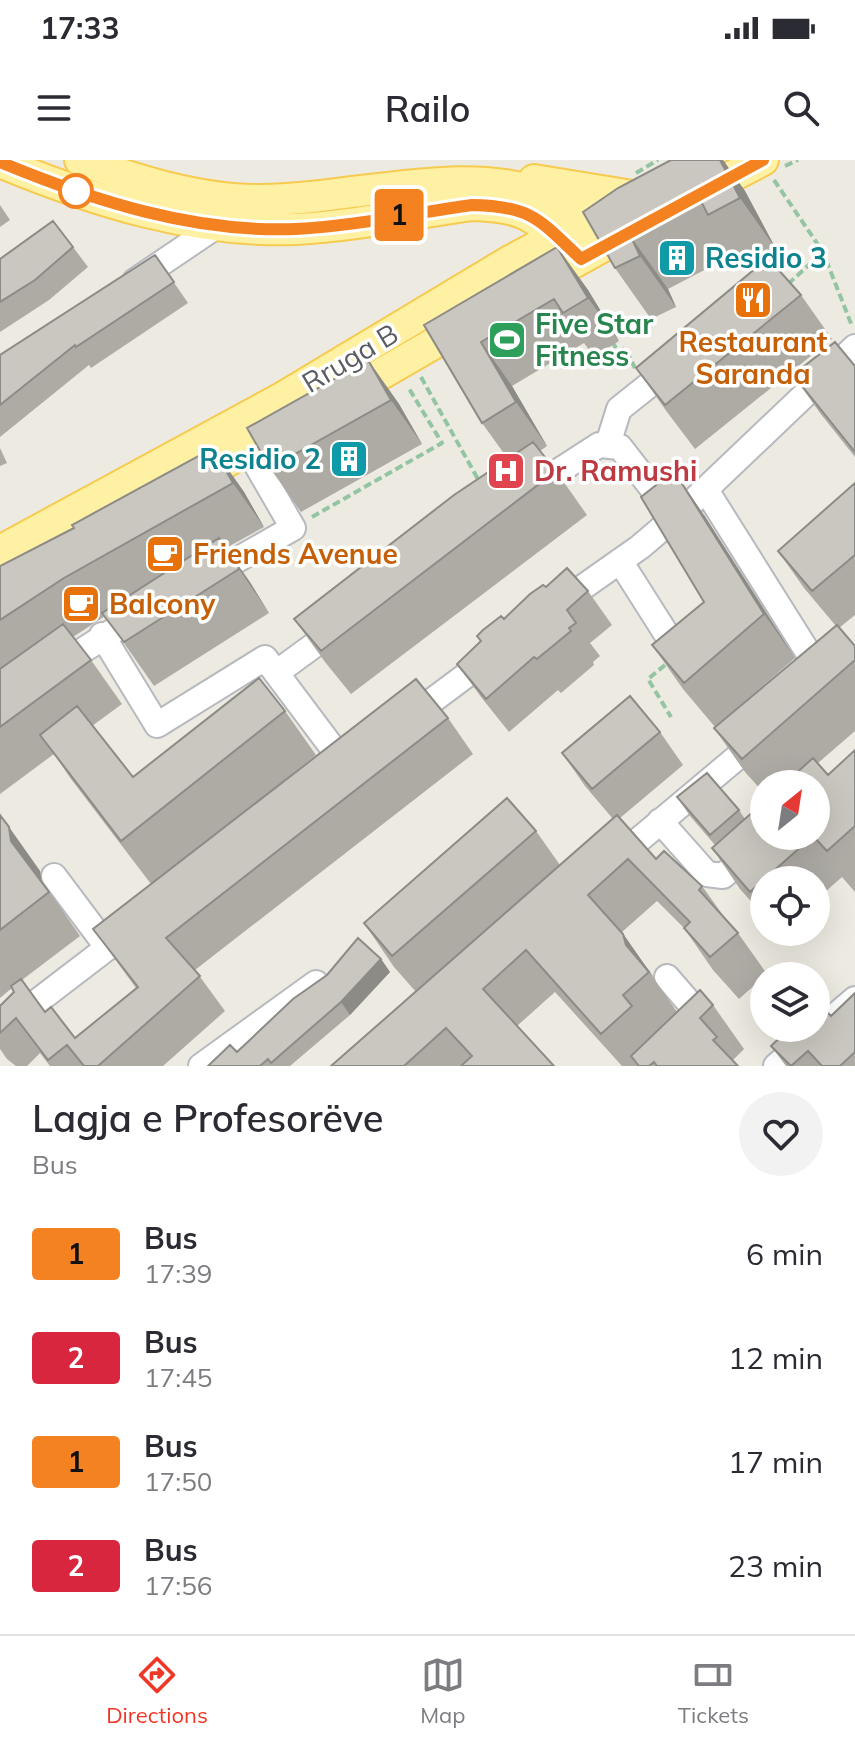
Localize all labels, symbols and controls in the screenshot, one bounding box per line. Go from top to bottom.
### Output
text: 17:33 [40,9,119,47]
icon: menu [32,86,76,130]
text: Railo [385,86,470,131]
icon: search [779,86,823,130]
unlabelled marker [59,174,93,208]
line badge: 1 [373,189,425,241]
text: 1 [391,197,407,232]
building icon: Residio 3 [656,237,698,279]
place label: Residio 3 [705,240,827,275]
restaurant icon: Restaurant Saranda [732,279,774,321]
place label: Five Star Fitness [535,306,653,373]
street label: Rruga B [295,315,404,400]
sports icon: Five Star Fitness [486,319,528,361]
place label: Restaurant Saranda [679,324,828,391]
building icon: Residio 2 [328,438,370,480]
place label: Residio 2 [199,441,321,476]
hospital icon: Dr. Ramushi [485,450,527,492]
place label: Dr. Ramushi [534,453,697,488]
cafe icon: Friends Avenue [144,533,186,575]
place label: Friends Avenue [193,536,398,571]
cafe icon: Balcony [60,583,102,625]
place label: Balcony [109,586,216,621]
north arrow [750,770,830,850]
map controls [750,770,830,1042]
button: locate [750,866,830,946]
button: layers [750,962,830,1042]
button: heart [739,1092,823,1176]
text: Lagja e Profesorëve [32,1094,384,1142]
text: Bus [32,1148,78,1181]
text: Bus [144,1219,198,1257]
text: 6 min [746,1235,823,1273]
text: 1 [68,1236,84,1271]
text: 17:39 [144,1257,212,1290]
text: Bus [144,1323,198,1361]
text: 12 min [728,1339,823,1377]
text: 2 [68,1340,84,1375]
text: 17:45 [144,1361,212,1394]
text: Bus [144,1427,198,1465]
text: 17 min [728,1443,823,1481]
text: 1 [68,1444,84,1479]
text: 17:50 [144,1465,212,1498]
text: Bus [144,1531,198,1569]
text: 23 min [728,1547,823,1585]
text: 2 [68,1548,84,1583]
text: 17:56 [144,1569,212,1602]
tab: Directions [106,1653,208,1729]
tab: Map [420,1653,465,1729]
tab: Tickets [678,1653,749,1729]

